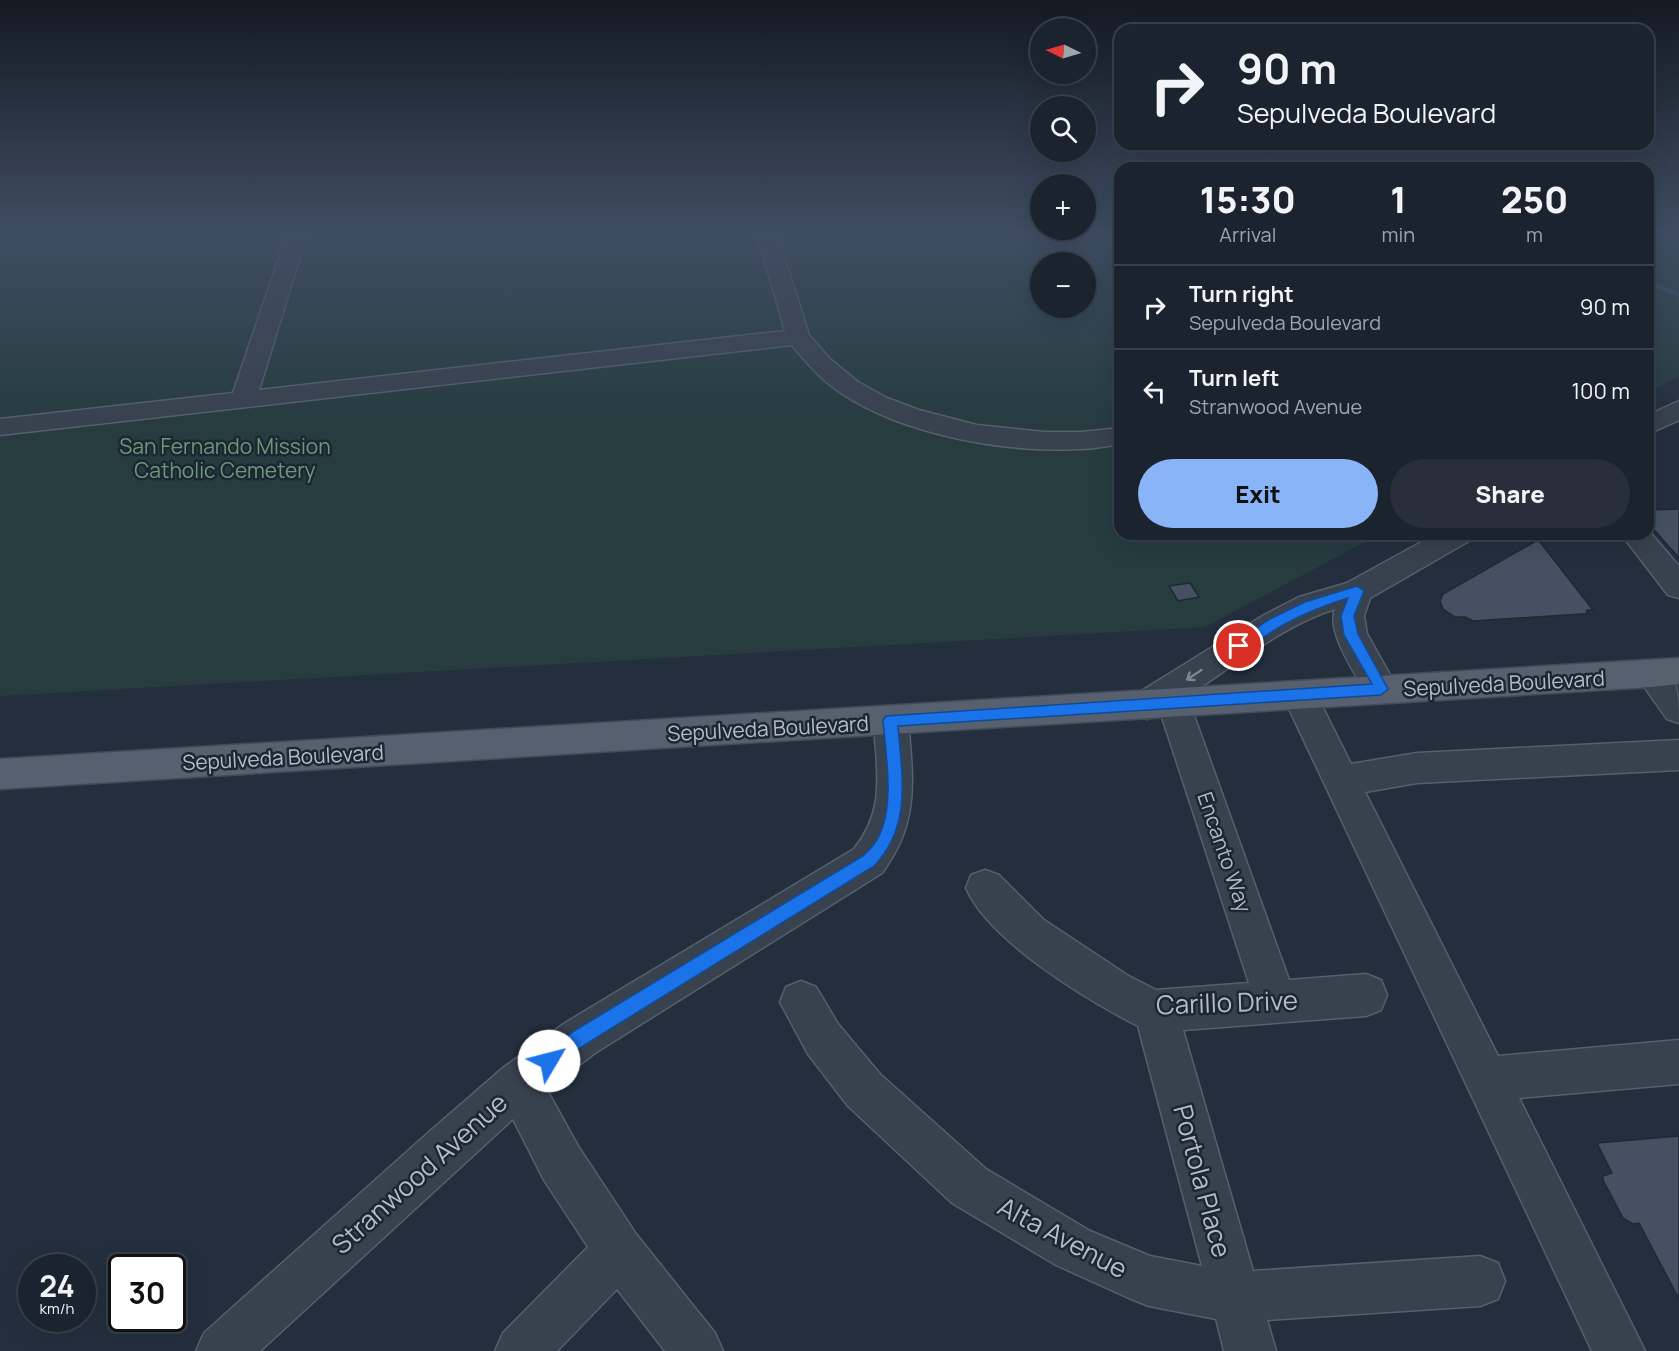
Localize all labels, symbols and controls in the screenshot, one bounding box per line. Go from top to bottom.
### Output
north arrow [1030,18,1096,84]
map controls [1030,18,1096,318]
text: 90 m [1237,39,1337,97]
icon: right [1138,48,1216,126]
text: Sepulveda Boulevard [1237,94,1496,131]
button: search [1030,96,1096,162]
button: + [1030,174,1096,240]
text: 15:30 [1200,175,1296,224]
text: 1 [1390,175,1407,224]
text: 250 [1501,175,1568,224]
text: Arrival [1219,221,1276,248]
text: min [1382,221,1415,248]
text: m [1526,221,1543,248]
button: − [1030,252,1096,318]
text: Turn right [1189,279,1294,309]
icon: right [1138,291,1171,324]
text: 90 m [1580,292,1630,322]
text: Sepulveda Boulevard [1189,309,1381,336]
text: Turn left [1189,363,1279,393]
icon: left [1138,375,1171,408]
text: 100 m [1572,376,1630,406]
text: Stranwood Avenue [1189,393,1362,420]
park label: San Fernando Mission Catholic Cemetery [119,432,331,484]
button: Exit [1138,459,1378,528]
button: Share [1390,459,1630,528]
pin [1213,620,1264,671]
icon: arrive [1222,629,1255,662]
street label: Sepulveda Boulevard [1403,664,1605,702]
one-way arrow [1186,669,1203,681]
street label: Sepulveda Boulevard [667,709,869,747]
street label: Sepulveda Boulevard [182,738,384,776]
street label: Encanto Way [1191,788,1259,916]
street label: Carillo Drive [1155,982,1299,1022]
position arrow [517,1029,581,1093]
street label: Stranwood Avenue [323,1084,515,1262]
street label: Portola Place [1165,1101,1241,1261]
street label: Alta Avenue [992,1188,1134,1286]
speed limit sign: 30 [108,1254,186,1332]
text: 24 [39,1265,75,1306]
text: km/h [40,1298,74,1319]

